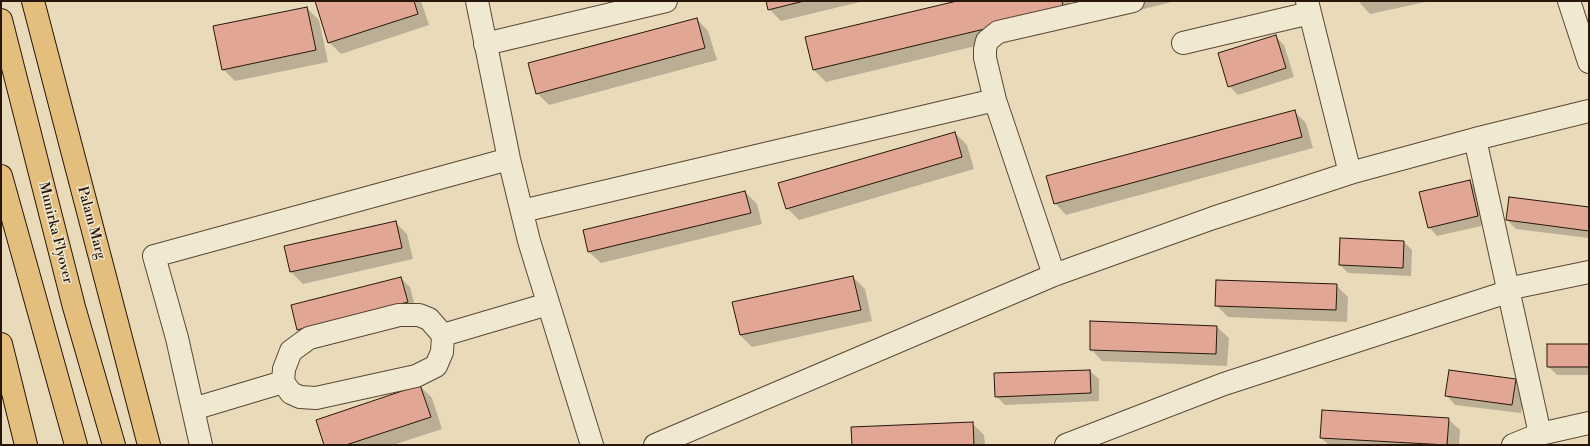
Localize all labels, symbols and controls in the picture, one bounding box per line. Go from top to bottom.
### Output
street label: Munirka Flyover [34,180,76,286]
street label: Palam Marg [73,185,109,261]

